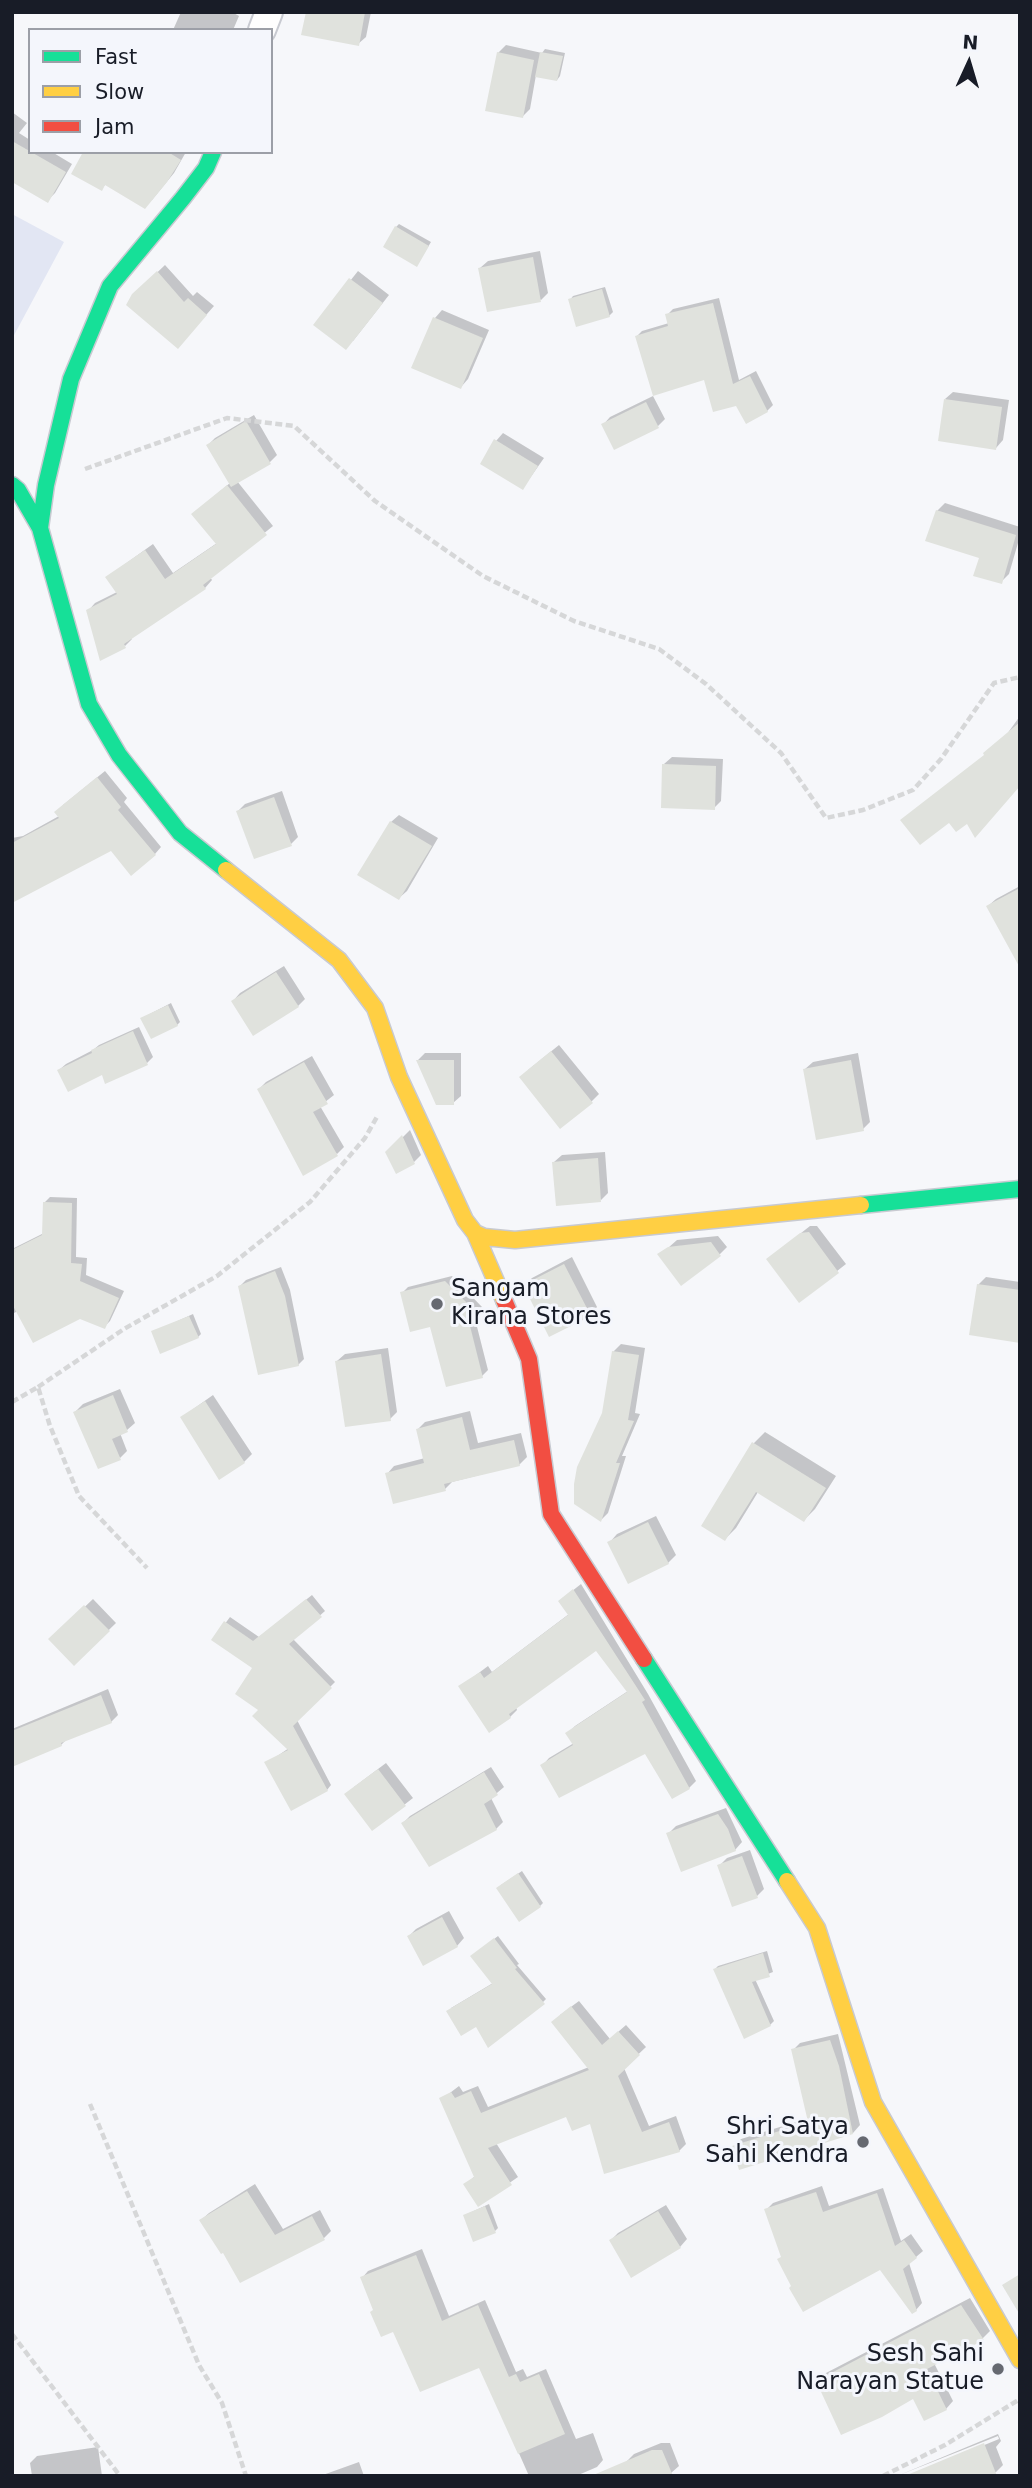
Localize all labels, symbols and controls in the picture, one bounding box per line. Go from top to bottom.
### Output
legend [28,28,273,154]
north arrow [934,28,1004,98]
text: N [962,31,979,54]
text: Fast [95,45,137,69]
text: Slow [95,80,144,104]
text: Jam [95,115,135,139]
place label: Sangam Kirana Stores [451,1276,611,1332]
marker: Sangam Kirana Stores [429,1296,445,1312]
place label: Shri Satya Sahi Kendra [705,2114,849,2170]
marker: Shri Satya Sahi Kendra [855,2134,871,2150]
place label: Sesh Sahi Narayan Statue [796,2341,984,2397]
marker: Sesh Sahi Narayan Statue [990,2361,1006,2377]

